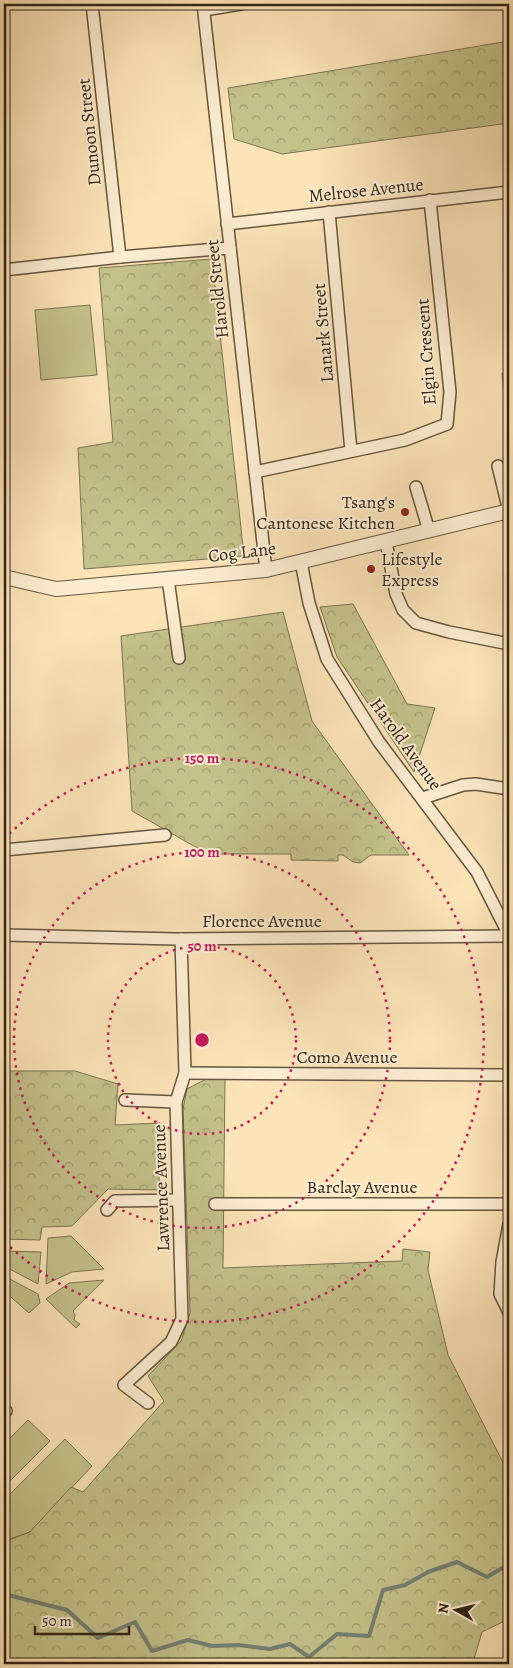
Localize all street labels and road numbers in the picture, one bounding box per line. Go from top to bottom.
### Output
street label: Dunoon Street [71,77,107,187]
street label: Melrose Avenue [307,172,425,208]
street label: Harold Street [200,238,234,340]
street label: Lanark Street [307,282,339,384]
street label: Elgin Crescent [410,298,442,406]
street label: Cog Lane [207,536,277,568]
street label: Harold Avenue [364,693,448,795]
street label: Florence Avenue [202,909,322,933]
street label: Como Avenue [297,1045,397,1069]
street label: Lawrence Avenue [147,1124,175,1252]
street label: Barclay Avenue [306,1175,418,1199]

